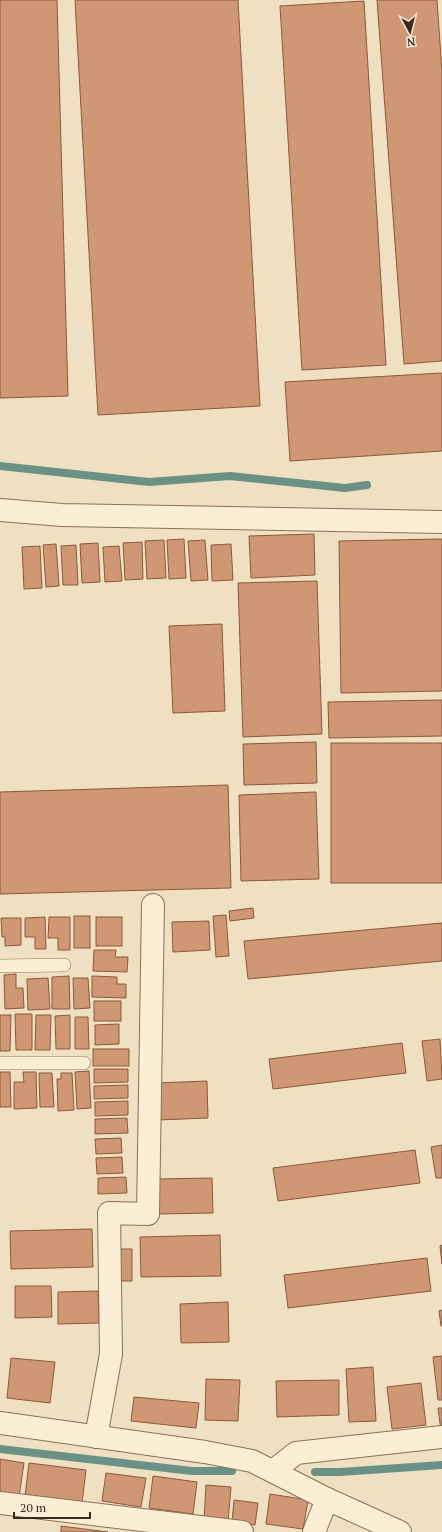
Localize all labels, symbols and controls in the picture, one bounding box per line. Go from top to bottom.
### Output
north arrow [390,12,430,52]
text: N [406,34,416,49]
scale bar [14,1494,90,1520]
text: 20 m [20,1500,47,1515]

